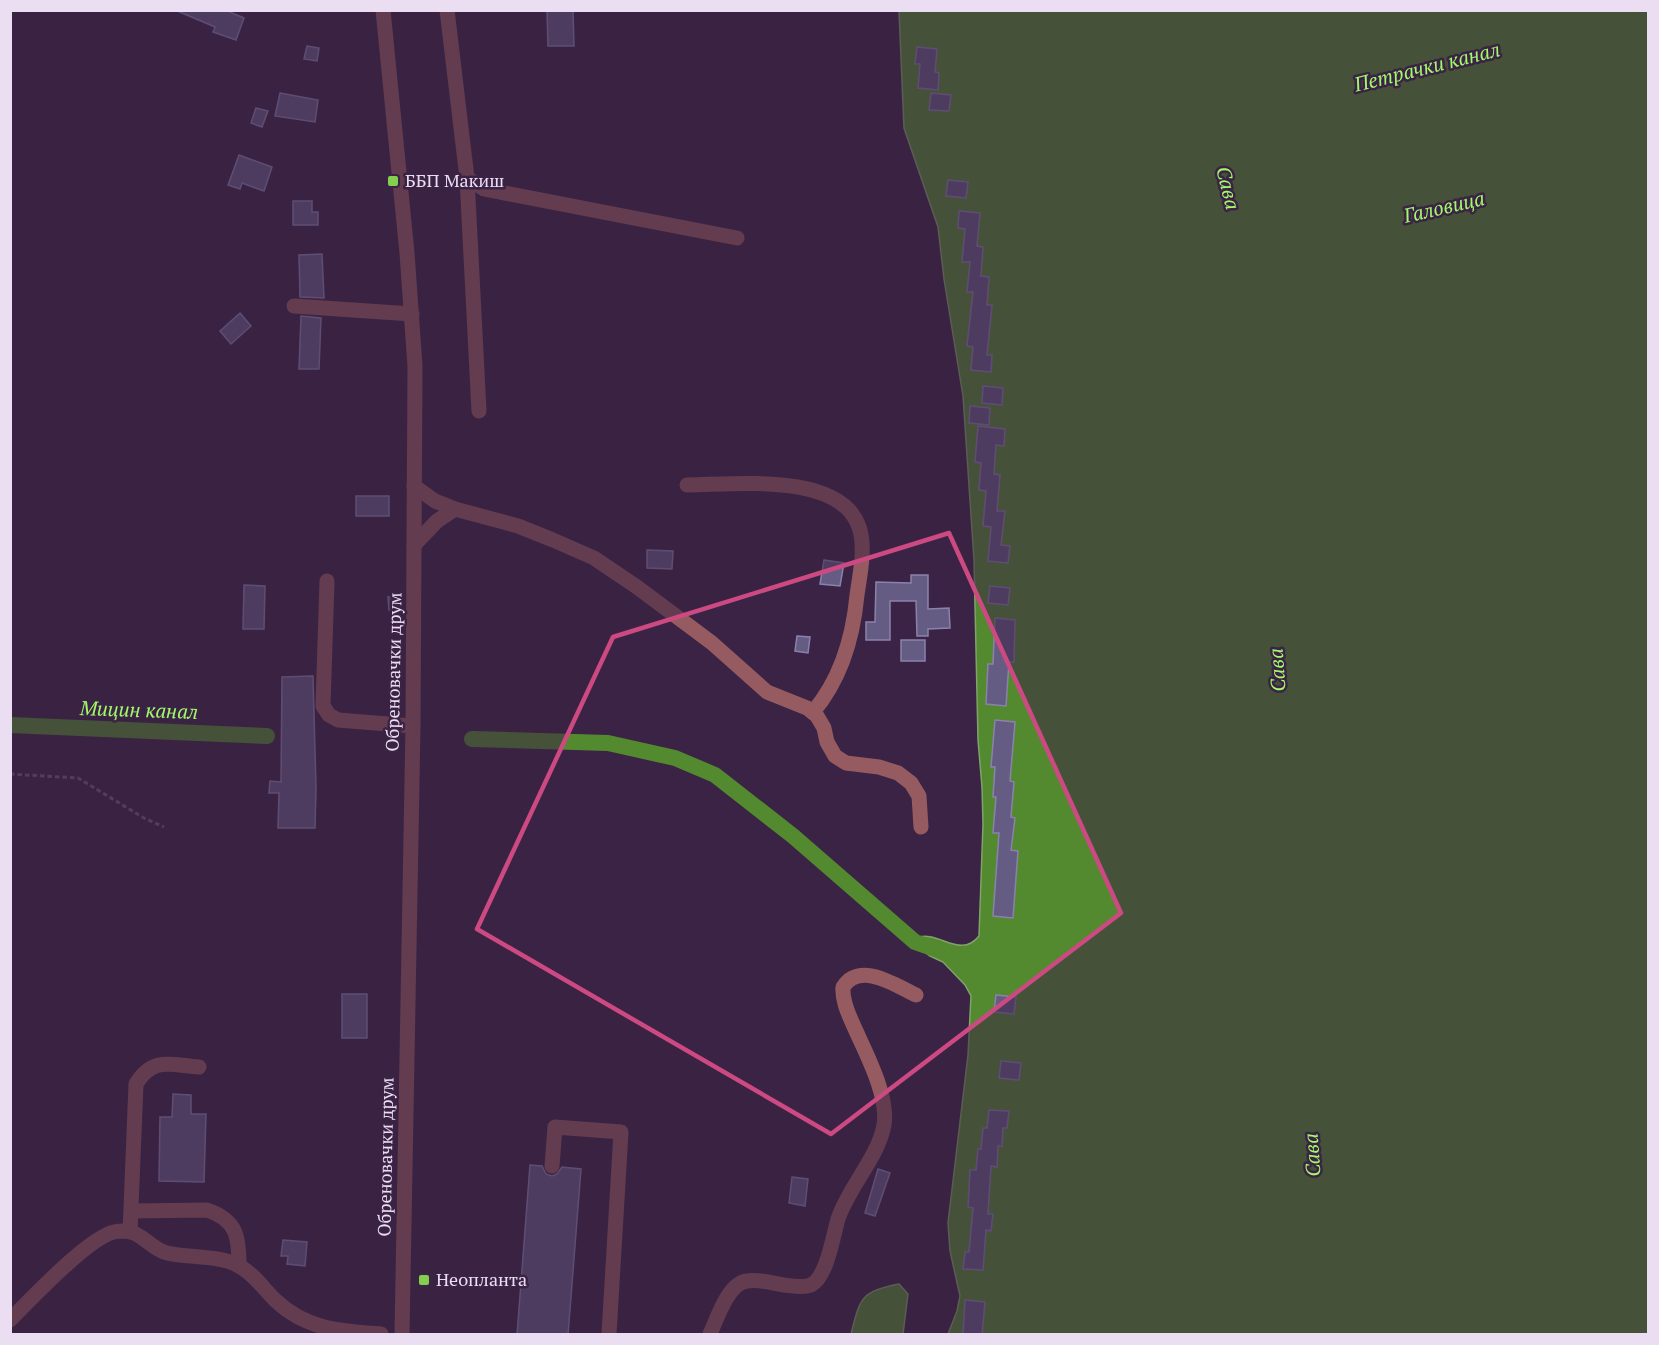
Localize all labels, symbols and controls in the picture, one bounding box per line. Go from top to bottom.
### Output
water label: Петрачки канал [1350,35,1503,98]
water label: Сава [1210,164,1247,212]
place label: ББП Макиш [405,168,504,192]
marker: ББП Макиш [386,174,400,188]
water label: Галовица [1400,184,1487,229]
street label: Обреновачки друм [380,592,406,752]
water label: Сава [1262,647,1291,693]
water label: Мицин канал [78,694,199,725]
street label: Обреновачки друм [372,1077,398,1237]
water label: Сава [1297,1132,1326,1178]
place label: Неопланта [436,1267,527,1291]
marker: Неопланта [417,1273,431,1287]

